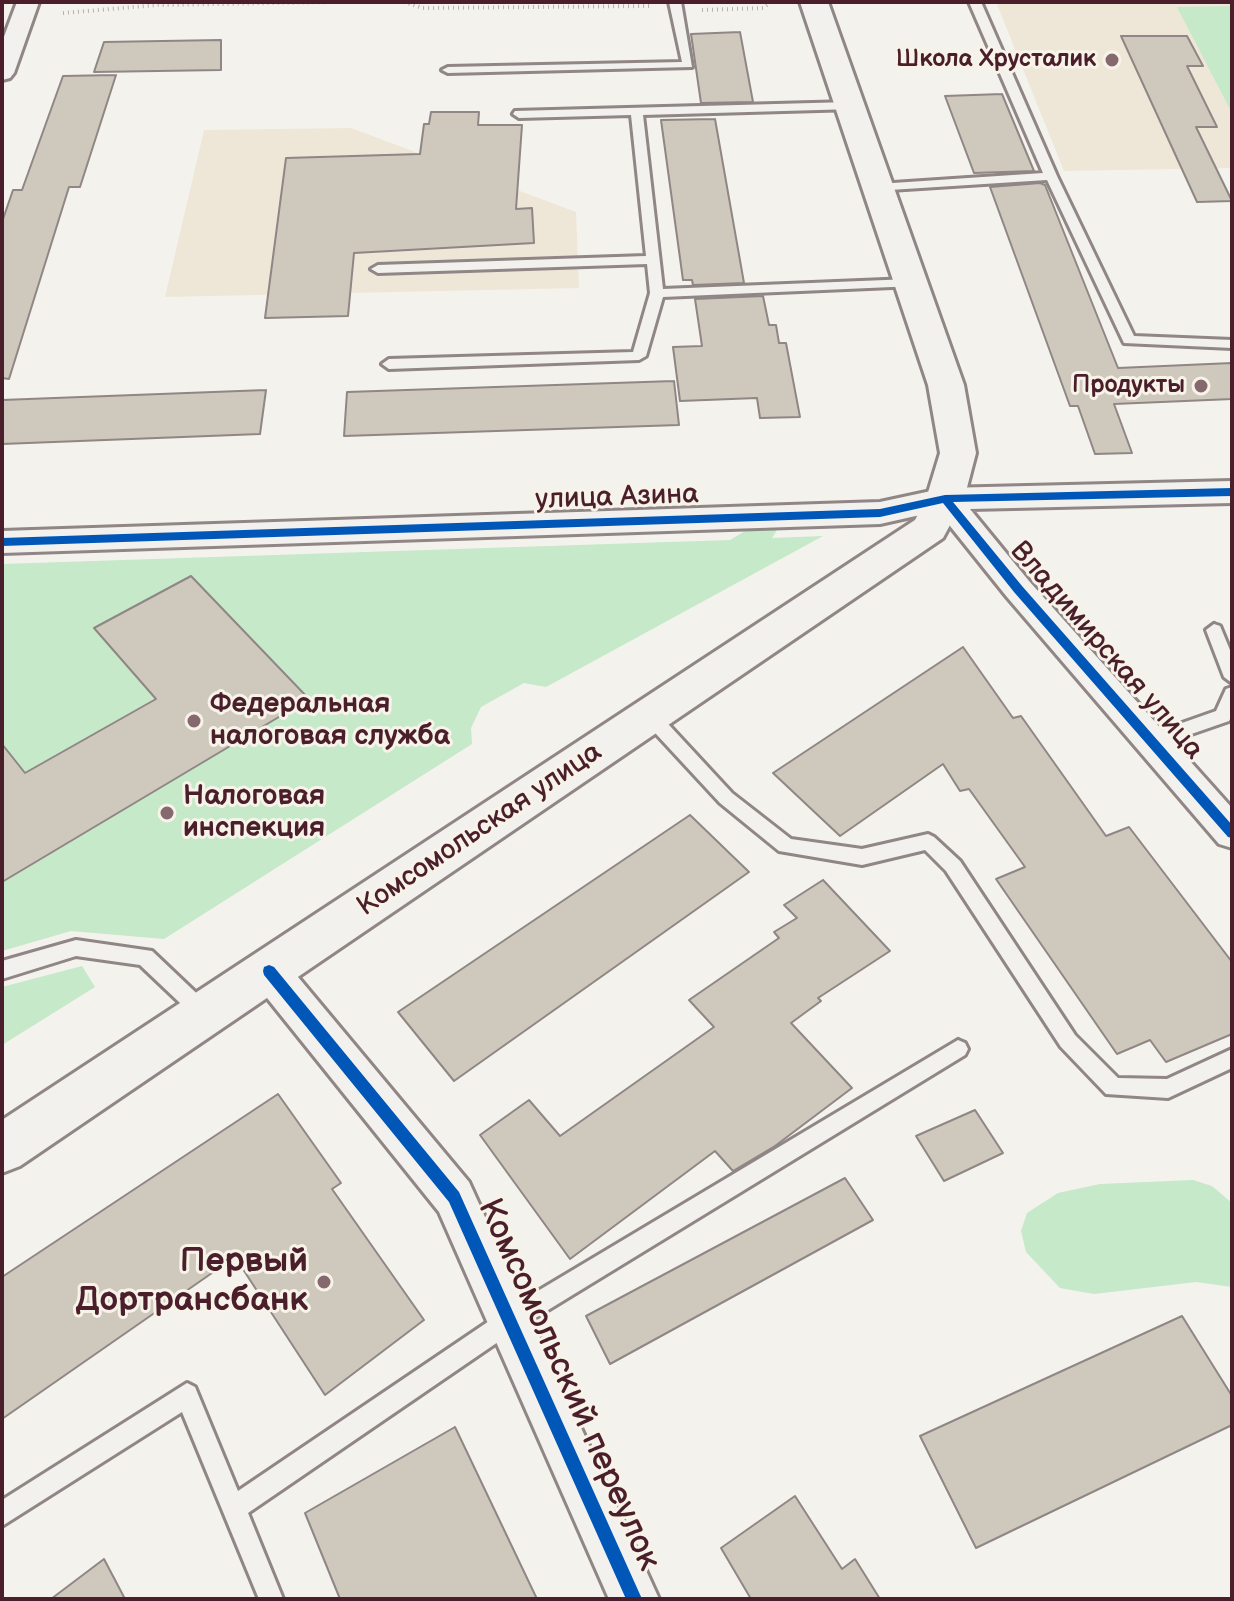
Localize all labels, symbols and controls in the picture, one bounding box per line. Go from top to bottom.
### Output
place label: Школа Хрусталик [896,46,1096,74]
marker: Школа Хрусталик [1103,51,1121,69]
place label: Продукты [1072,372,1185,400]
marker: Продукты [1192,377,1210,395]
street label: улица Азина [535,478,699,518]
street label: Владимирская улица [1002,535,1210,767]
place label: Федеральная налоговая служба [210,688,450,754]
marker: Федеральная налоговая служба [185,712,203,730]
street label: Комсомольская улица [351,736,609,924]
place label: Налоговая инспекция [183,780,325,846]
marker: Налоговая инспекция [158,804,176,822]
street label: Комсомольский переулок [468,1193,668,1577]
place label: Первый Дортрансбанк [76,1242,308,1322]
marker: Первый Дортрансбанк [315,1273,333,1291]

